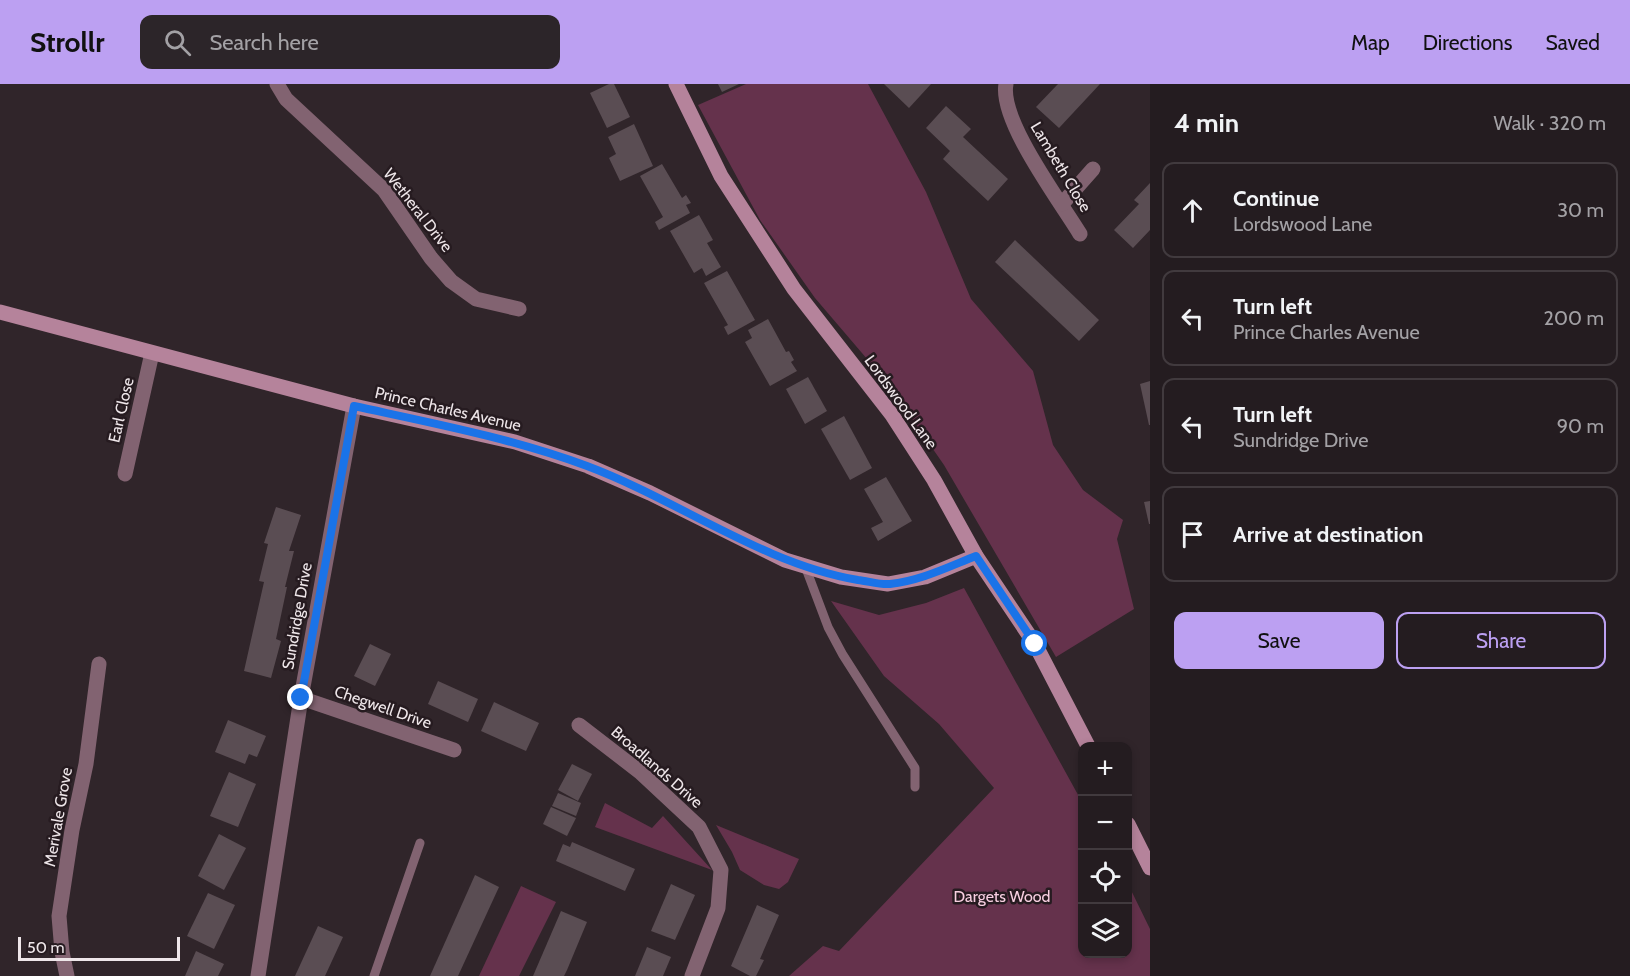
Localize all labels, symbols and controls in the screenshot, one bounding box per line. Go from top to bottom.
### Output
search box [140,15,560,69]
text: Strollr [30,25,104,59]
icon: search [161,26,194,59]
text: Search here [209,29,319,56]
text: Map [1351,30,1390,55]
text: Directions [1423,30,1512,55]
text: Saved [1545,30,1600,55]
text: 4 min [1174,107,1239,139]
text: Walk · 320 m [1494,111,1606,135]
street label: Lambeth Close [1027,119,1095,215]
street label: Wetheral Drive [379,164,457,256]
text: Continue [1233,185,1319,212]
icon: ahead [1176,194,1209,227]
text: 30 m [1557,198,1604,222]
text: Lordswood Lane [1233,212,1372,236]
text: Turn left [1233,293,1312,320]
icon: left [1176,302,1209,335]
text: 200 m [1544,306,1604,330]
text: Prince Charles Avenue [1233,320,1420,344]
street label: Lordswood Lane [861,351,941,453]
street label: Earl Close [104,376,138,444]
street label: Prince Charles Avenue [373,383,523,435]
text: Turn left [1233,401,1312,428]
icon: left [1176,410,1209,443]
text: 90 m [1557,414,1604,438]
text: Sundridge Drive [1233,428,1369,452]
icon: arrive [1176,518,1209,551]
text: Arrive at destination [1233,521,1423,548]
street label: Sundridge Drive [278,561,316,671]
button: Save [1174,612,1384,669]
button: Share [1396,612,1606,669]
route start [1021,630,1047,656]
street label: Chegwell Drive [332,682,434,732]
route end [287,684,313,710]
street label: Broadlands Drive [607,722,707,812]
map controls [1078,742,1132,958]
button: + [1078,742,1132,796]
street label: Merivale Grove [40,766,76,868]
button: − [1078,796,1132,850]
button: locate [1078,850,1132,904]
park label: Dargets Wood [954,887,1050,906]
button: layers [1078,904,1132,958]
scale bar [18,934,180,962]
text: 50 m [27,938,64,957]

